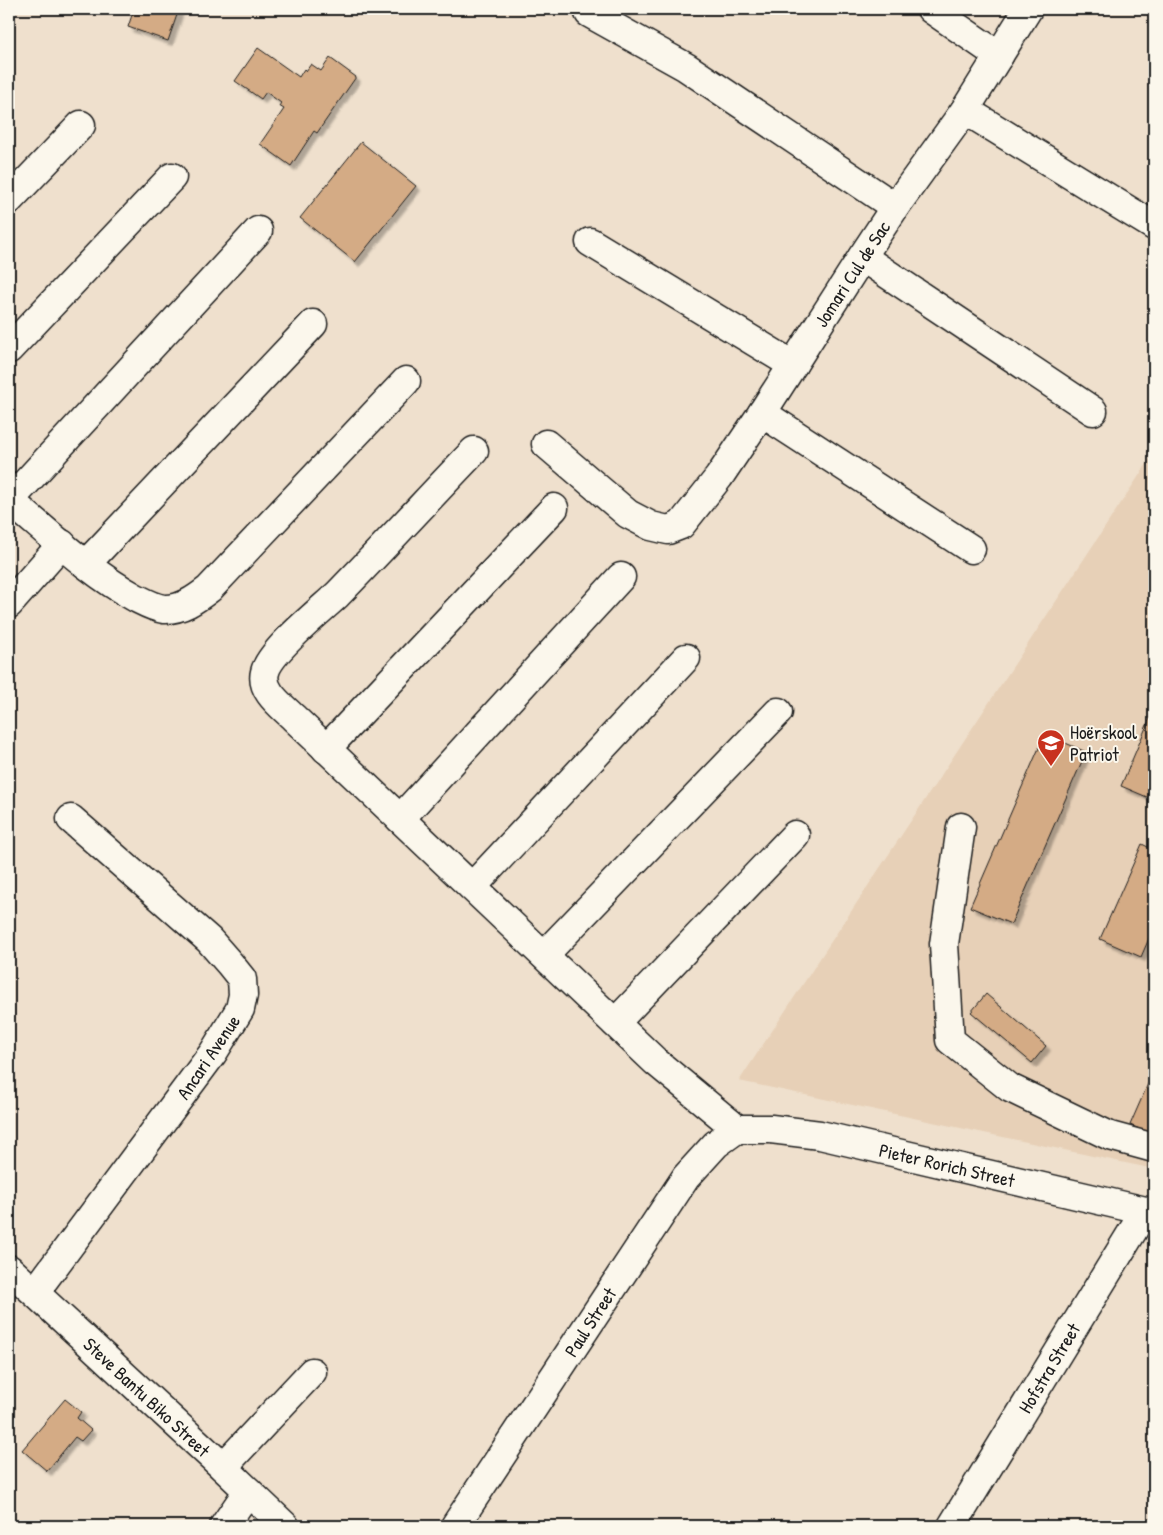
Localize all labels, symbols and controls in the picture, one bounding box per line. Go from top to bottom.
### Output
street label: Jomari Cul de Sac [808,216,896,332]
place label: Hoërskool Patriot [1070,719,1138,767]
school or university icon: Hoërskool Patriot [1036,728,1066,767]
street label: Ancari Avenue [170,1009,246,1104]
street label: Pieter Rorich Street [877,1137,1018,1193]
street label: Paul Street [558,1282,622,1362]
street label: Hofstra Street [1012,1318,1086,1418]
street label: Steve Bantu Biko Street [78,1331,216,1463]

